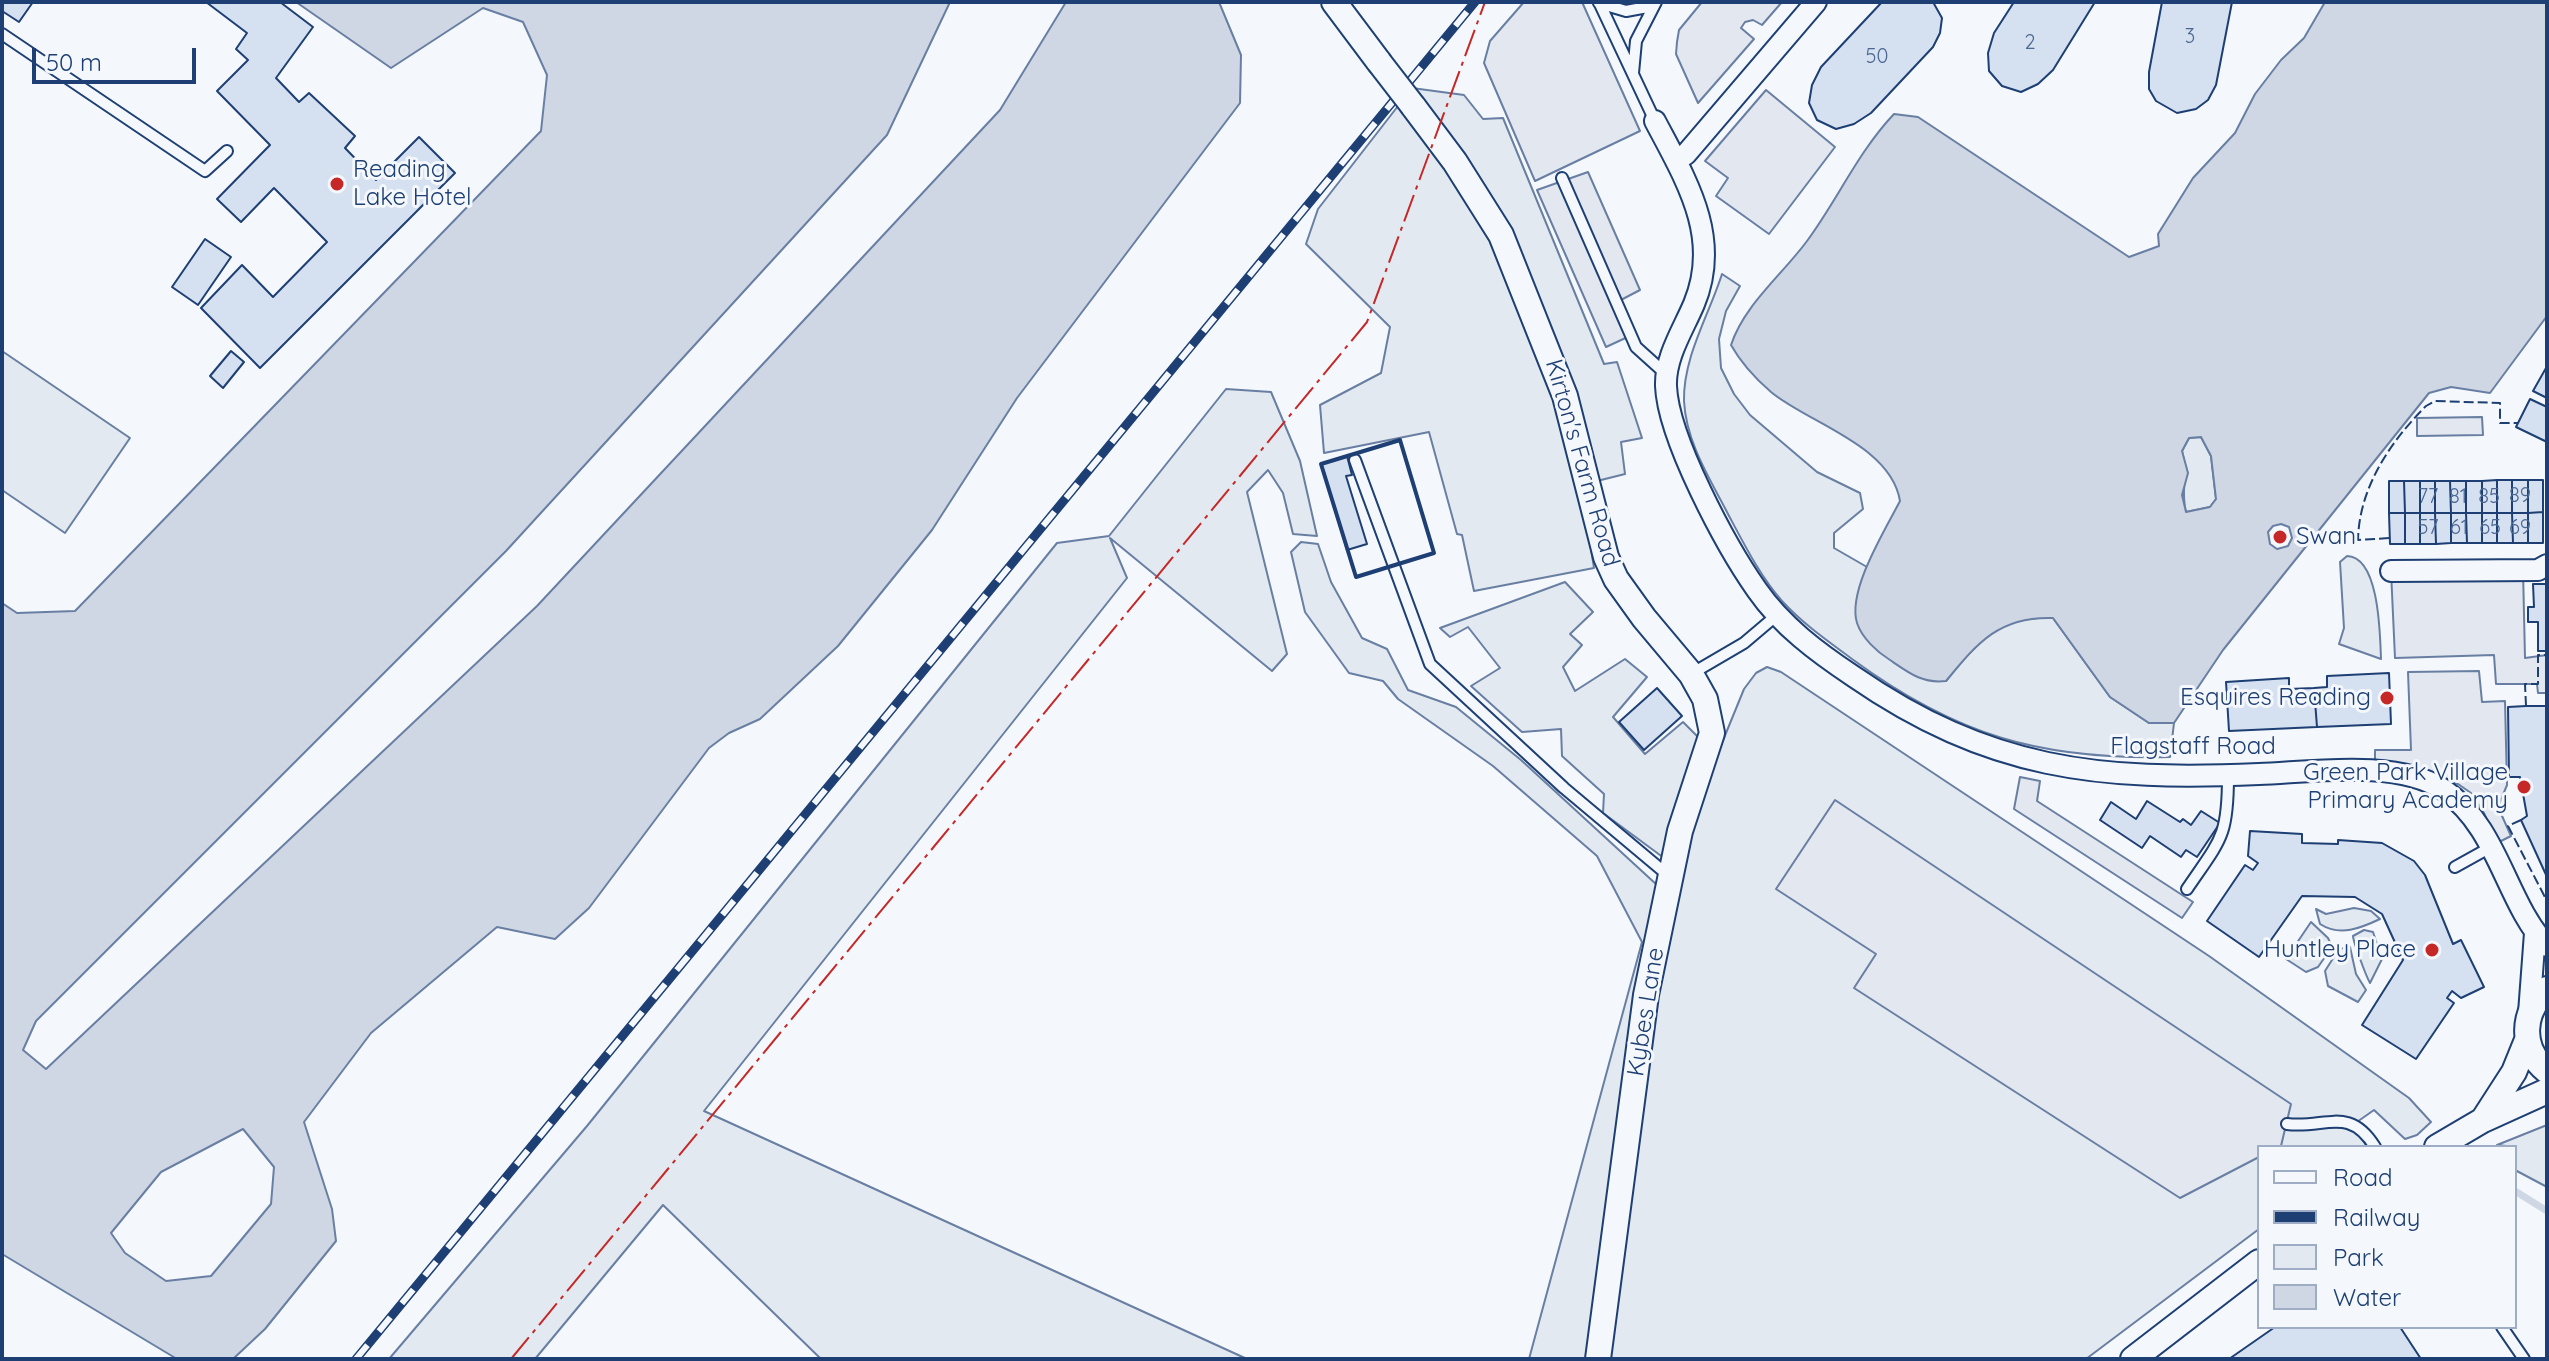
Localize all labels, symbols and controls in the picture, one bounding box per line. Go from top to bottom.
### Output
house number: 3 [2185,25,2195,49]
house number: 2 [2024,31,2036,55]
scale bar [36,32,200,82]
house number: 50 [1866,45,1888,69]
text: 50 m [46,47,102,77]
place label: Reading Lake Hotel [353,156,472,212]
marker: Reading Lake Hotel [328,175,346,193]
street label: Kirton's Farm Road [1539,356,1625,570]
house number: 89 [2509,484,2531,508]
house number: 77 [2418,485,2438,509]
house number: 81 [2449,485,2467,509]
house number: 85 [2478,485,2500,509]
house number: 57 [2417,516,2439,540]
house number: 61 [2450,516,2468,540]
house number: 65 [2479,516,2501,540]
house number: 69 [2509,516,2531,540]
place label: Swan [2296,523,2356,551]
marker: Swan [2271,528,2289,546]
place label: Esquires Reading [2180,684,2371,712]
marker: Esquires Reading [2378,689,2396,707]
street label: Flagstaff Road [2110,733,2276,761]
place label: Green Park Village Primary Academy [2303,759,2508,815]
marker: Green Park Village Primary Academy [2515,778,2533,796]
place label: Huntley Place [2264,936,2416,964]
marker: Huntley Place [2423,941,2441,959]
street label: Kybes Lane [1622,946,1670,1078]
legend [2257,1145,2517,1329]
text: Road [2333,1162,2393,1192]
text: Railway [2333,1202,2420,1232]
text: Park [2333,1242,2384,1272]
text: Water [2333,1282,2401,1312]

